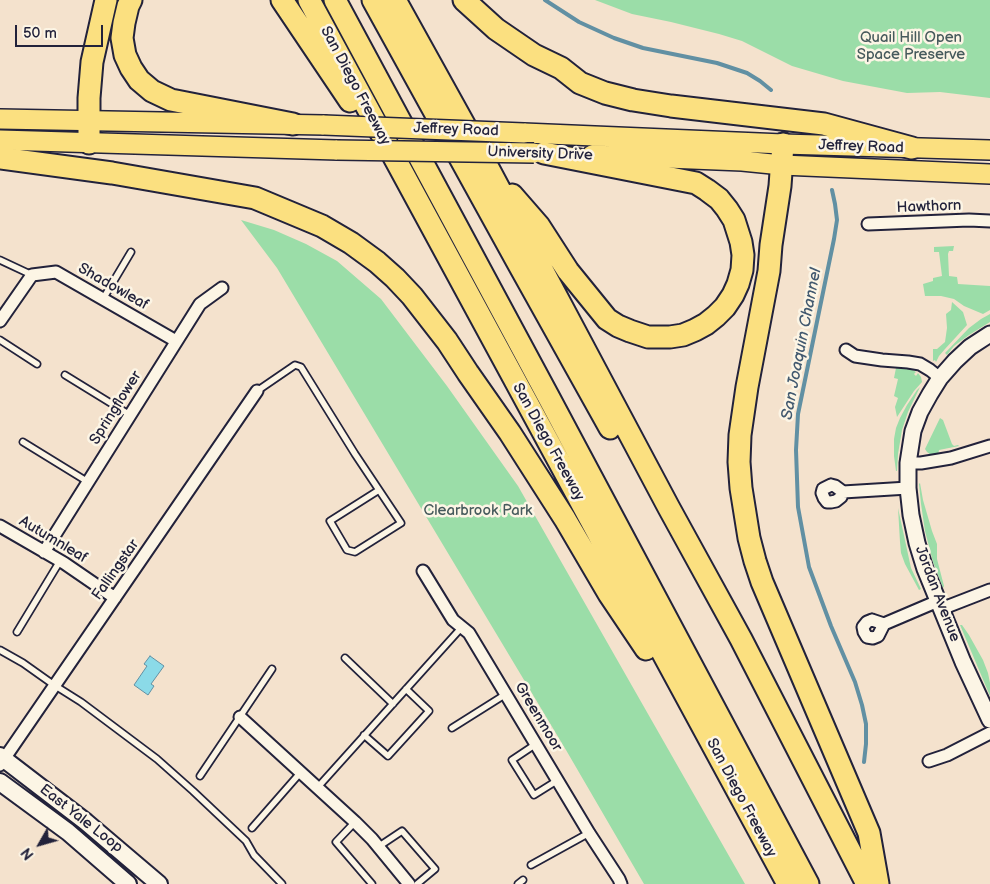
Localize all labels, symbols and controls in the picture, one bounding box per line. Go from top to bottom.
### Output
scale bar [18,15,105,47]
text: 50 m [23,24,57,43]
street label: San Diego Freeway [316,24,394,148]
park label: Quail Hill Open Space Preserve [857,29,965,64]
street label: Jeffrey Road [413,120,499,140]
street label: Jeffrey Road [818,137,904,157]
street label: University Drive [487,143,593,165]
street label: Hawthorn [896,197,962,217]
street label: Shadowleaf [75,260,151,314]
water label: San Joaquin Channel [778,267,826,421]
street label: Springflower [86,368,146,448]
street label: San Diego Freeway [508,380,588,504]
park label: Clearbrook Park [424,502,532,520]
street label: Autumnleaf [16,513,90,567]
street label: Fallingstar [89,536,143,604]
street label: Jordan Avenue [910,544,964,644]
street label: Greenmoor [510,679,566,755]
street label: San Diego Freeway [702,736,780,860]
street label: East Yale Loop [36,781,126,857]
north arrow [15,819,65,869]
text: N [18,844,38,863]

